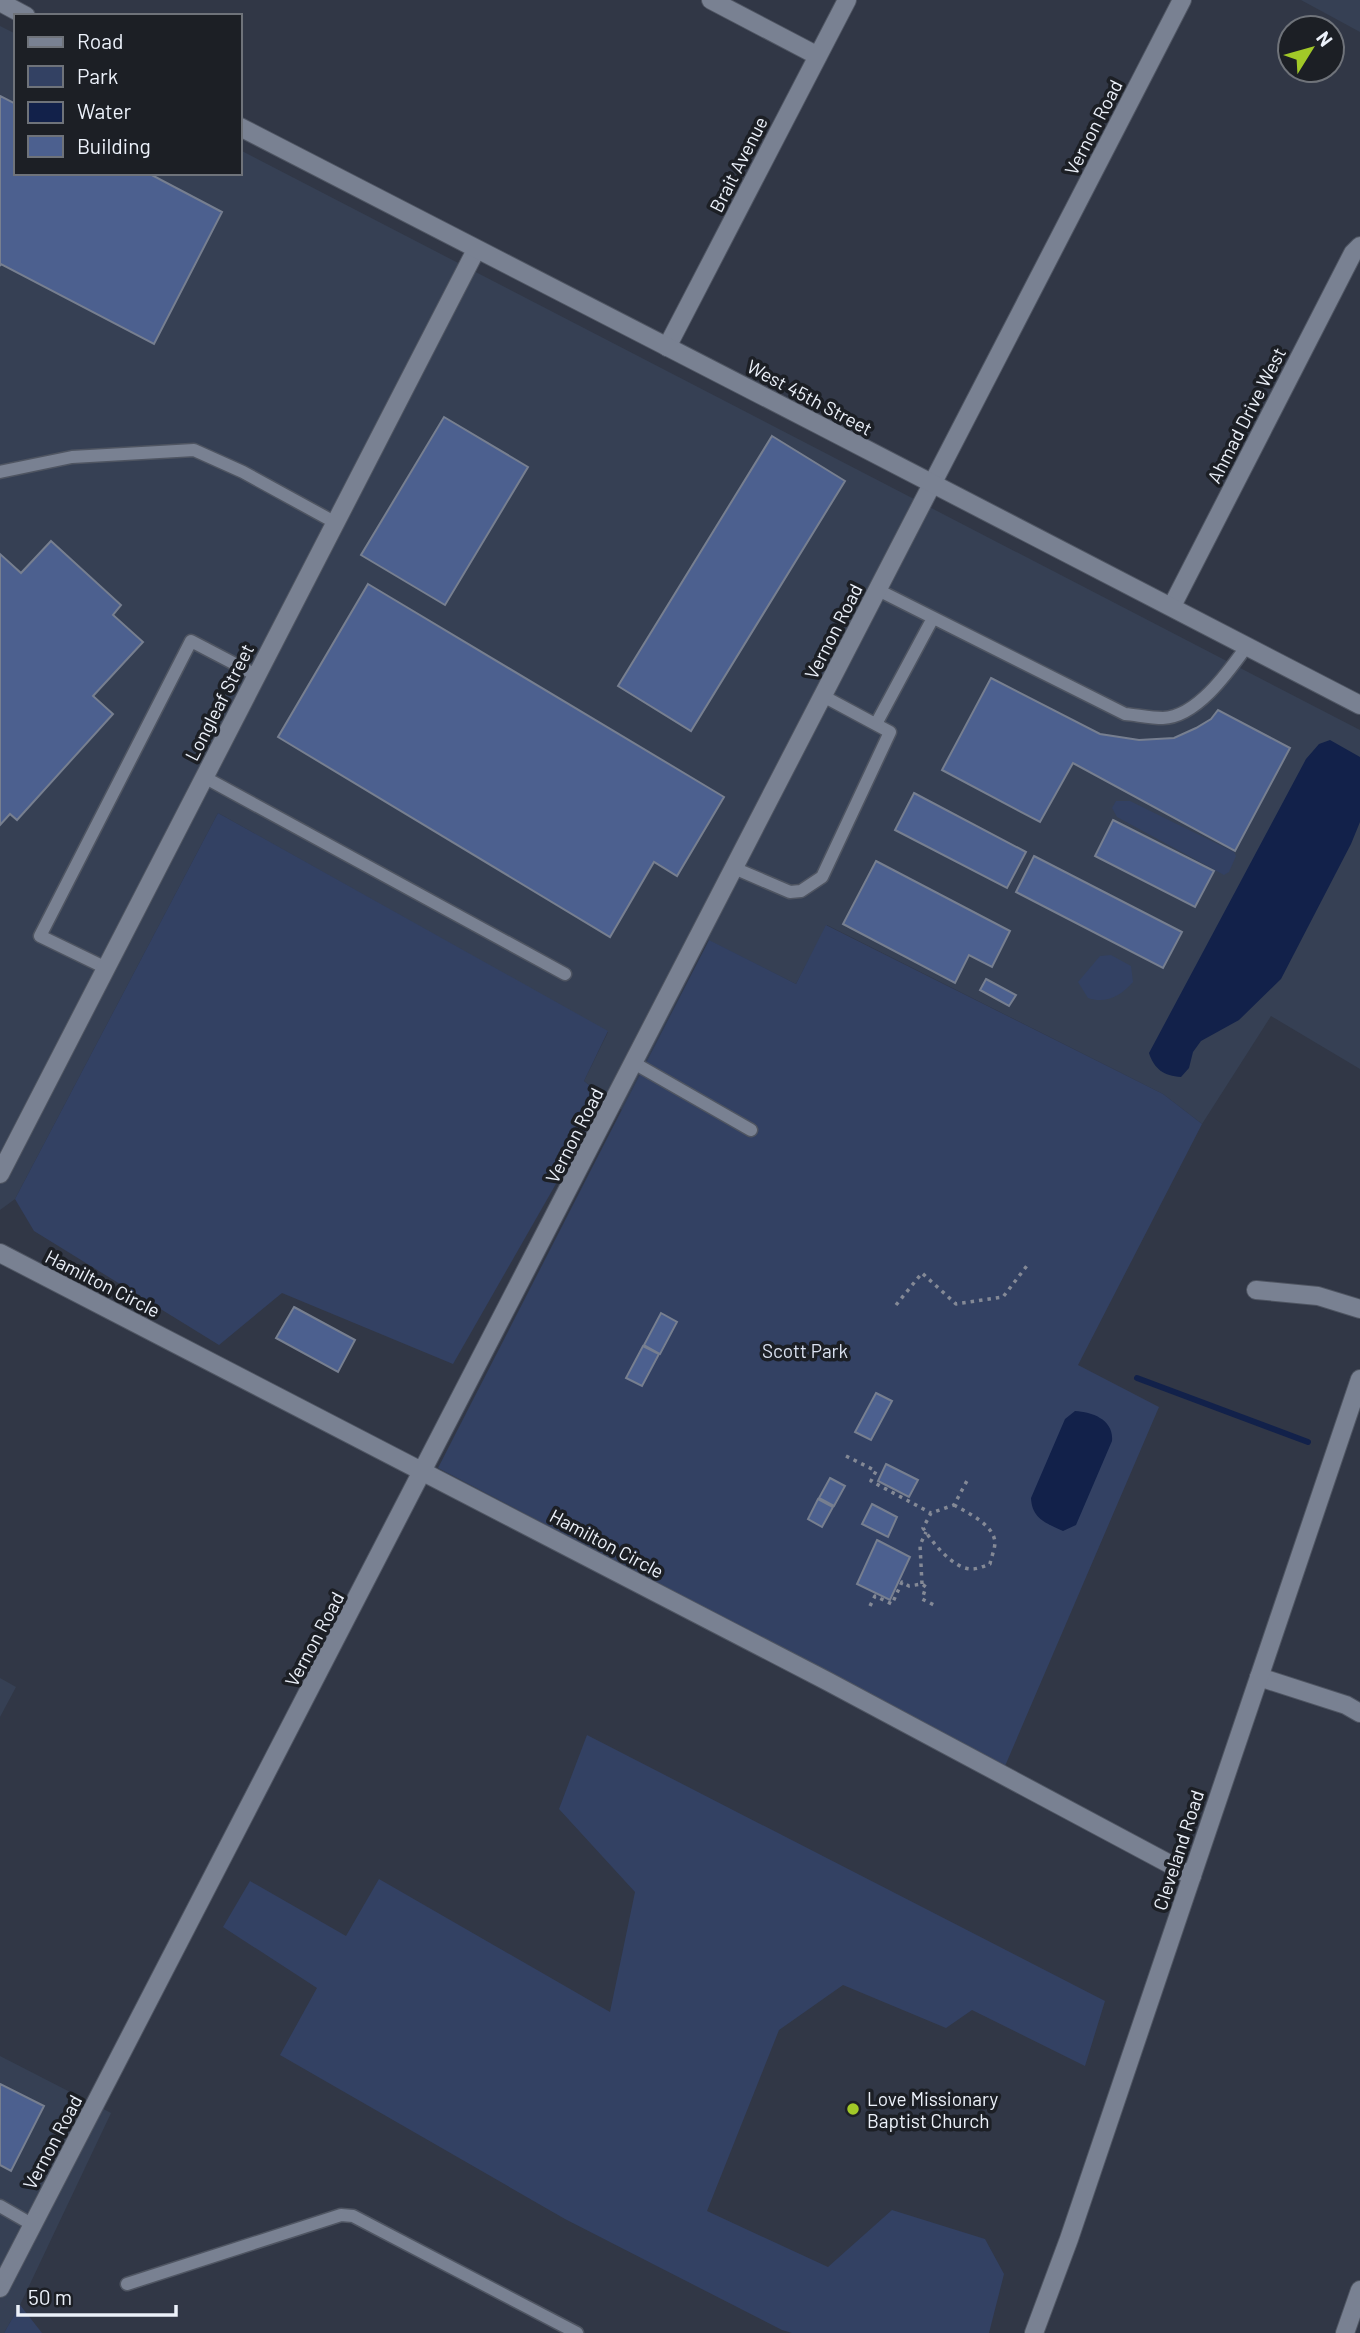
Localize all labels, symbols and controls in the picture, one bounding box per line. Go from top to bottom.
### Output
legend [14,14,242,175]
north arrow [1276,14,1346,84]
text: N [1312,26,1338,50]
text: Road [77,28,123,53]
text: Park [77,63,118,88]
street label: Vernon Road [1059,76,1127,178]
text: Water [77,98,132,123]
street label: Brait Avenue [704,112,772,216]
text: Building [77,133,151,158]
street label: Ahmad Drive West [1202,343,1290,487]
street label: West 45th Street [743,354,877,440]
street label: Vernon Road [799,580,867,682]
street label: Longleaf Street [180,640,258,764]
street label: Vernon Road [540,1084,608,1186]
street label: Hamilton Circle [42,1244,164,1322]
park label: Scott Park [762,1339,848,1362]
street label: Hamilton Circle [546,1503,668,1583]
street label: Vernon Road [279,1588,349,1690]
street label: Cleveland Road [1148,1787,1208,1913]
place label: Love Missionary Baptist Church [867,2087,998,2132]
street label: Vernon Road [17,2091,87,2193]
marker: Love Missionary Baptist Church [845,2101,861,2117]
scale bar [18,2274,175,2318]
text: 50 m [28,2284,72,2309]

